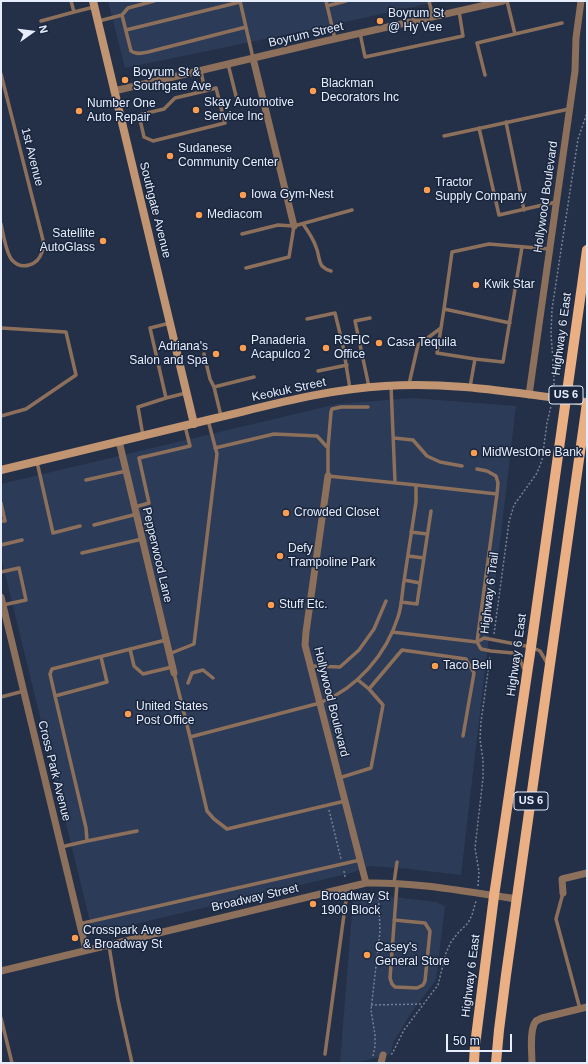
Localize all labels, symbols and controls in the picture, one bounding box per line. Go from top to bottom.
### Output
place label: Boyrum St @ Hy Vee [388,7,444,35]
north arrow [12,12,52,52]
marker: Boyrum St @ Hy Vee [375,16,385,26]
street label: Boyrum Street [267,19,345,51]
text: N [37,24,50,34]
place label: Boyrum St & Southgate Ave [133,66,212,94]
marker: Boyrum St & Southgate Ave [120,75,130,85]
place label: Blackman Decorators Inc [321,77,399,105]
marker: Blackman Decorators Inc [308,86,318,96]
place label: Skay Automotive Service Inc [204,96,294,124]
place label: Number One Auto Repair [87,97,156,125]
marker: Skay Automotive Service Inc [191,105,201,115]
marker: Number One Auto Repair [74,106,84,116]
street label: 1st Avenue [18,126,46,188]
street label: Hollywood Boulevard [531,140,561,254]
place label: Sudanese Community Center [178,142,278,170]
marker: Sudanese Community Center [165,151,175,161]
street label: Southgate Avenue [136,160,174,260]
place label: Tractor Supply Company [435,176,526,204]
marker: Tractor Supply Company [422,185,432,195]
place label: Iowa Gym-Nest [251,188,334,202]
marker: Iowa Gym-Nest [238,190,248,200]
place label: Mediacom [207,208,262,222]
marker: Mediacom [194,210,204,220]
place label: Satellite AutoGlass [40,227,95,255]
marker: Satellite AutoGlass [98,236,108,246]
place label: Kwik Star [484,278,535,292]
marker: Kwik Star [471,280,481,290]
street label: Highway 6 East [549,292,575,376]
place label: Panaderia Acapulco 2 [251,334,310,362]
place label: RSFIC Office [334,334,370,362]
place label: Casa Tequila [387,336,456,350]
marker: Casa Tequila [374,338,384,348]
place label: Adriana's Salon and Spa [129,340,208,368]
marker: Panaderia Acapulco 2 [238,343,248,353]
marker: RSFIC Office [321,343,331,353]
marker: Adriana's Salon and Spa [211,349,221,359]
street label: Keokuk Street [251,375,327,405]
road number: US 6 [549,386,583,404]
place label: MidWestOne Bank [482,446,582,460]
marker: MidWestOne Bank [469,448,479,458]
street label: Pepperwood Lane [139,506,175,604]
place label: Crowded Closet [294,506,379,520]
marker: Crowded Closet [281,508,291,518]
place label: Defy Trampoline Park [288,542,376,570]
marker: Defy Trampoline Park [275,551,285,561]
street label: Highway 6 Trail [478,551,502,635]
place label: Stuff Etc. [279,598,327,612]
marker: Stuff Etc. [266,600,276,610]
street label: Highway 6 East [504,613,530,697]
street label: Hollywood Boulevard [310,646,352,758]
place label: Taco Bell [443,659,492,673]
marker: Taco Bell [430,661,440,671]
place label: United States Post Office [136,700,208,728]
marker: United States Post Office [123,709,133,719]
street label: Cross Park Avenue [35,719,73,823]
road number: US 6 [514,792,548,810]
street label: Broadway Street [210,881,300,915]
place label: Broadway St 1900 Block [321,890,389,918]
marker: Broadway St 1900 Block [308,899,318,909]
place label: Crosspark Ave & Broadway St [83,924,162,952]
marker: Crosspark Ave & Broadway St [70,933,80,943]
street label: Highway 6 East [459,934,483,1018]
place label: Casey's General Store [375,941,450,969]
marker: Casey's General Store [362,950,372,960]
scale bar [448,1026,514,1052]
text: 50 m [453,1034,480,1048]

